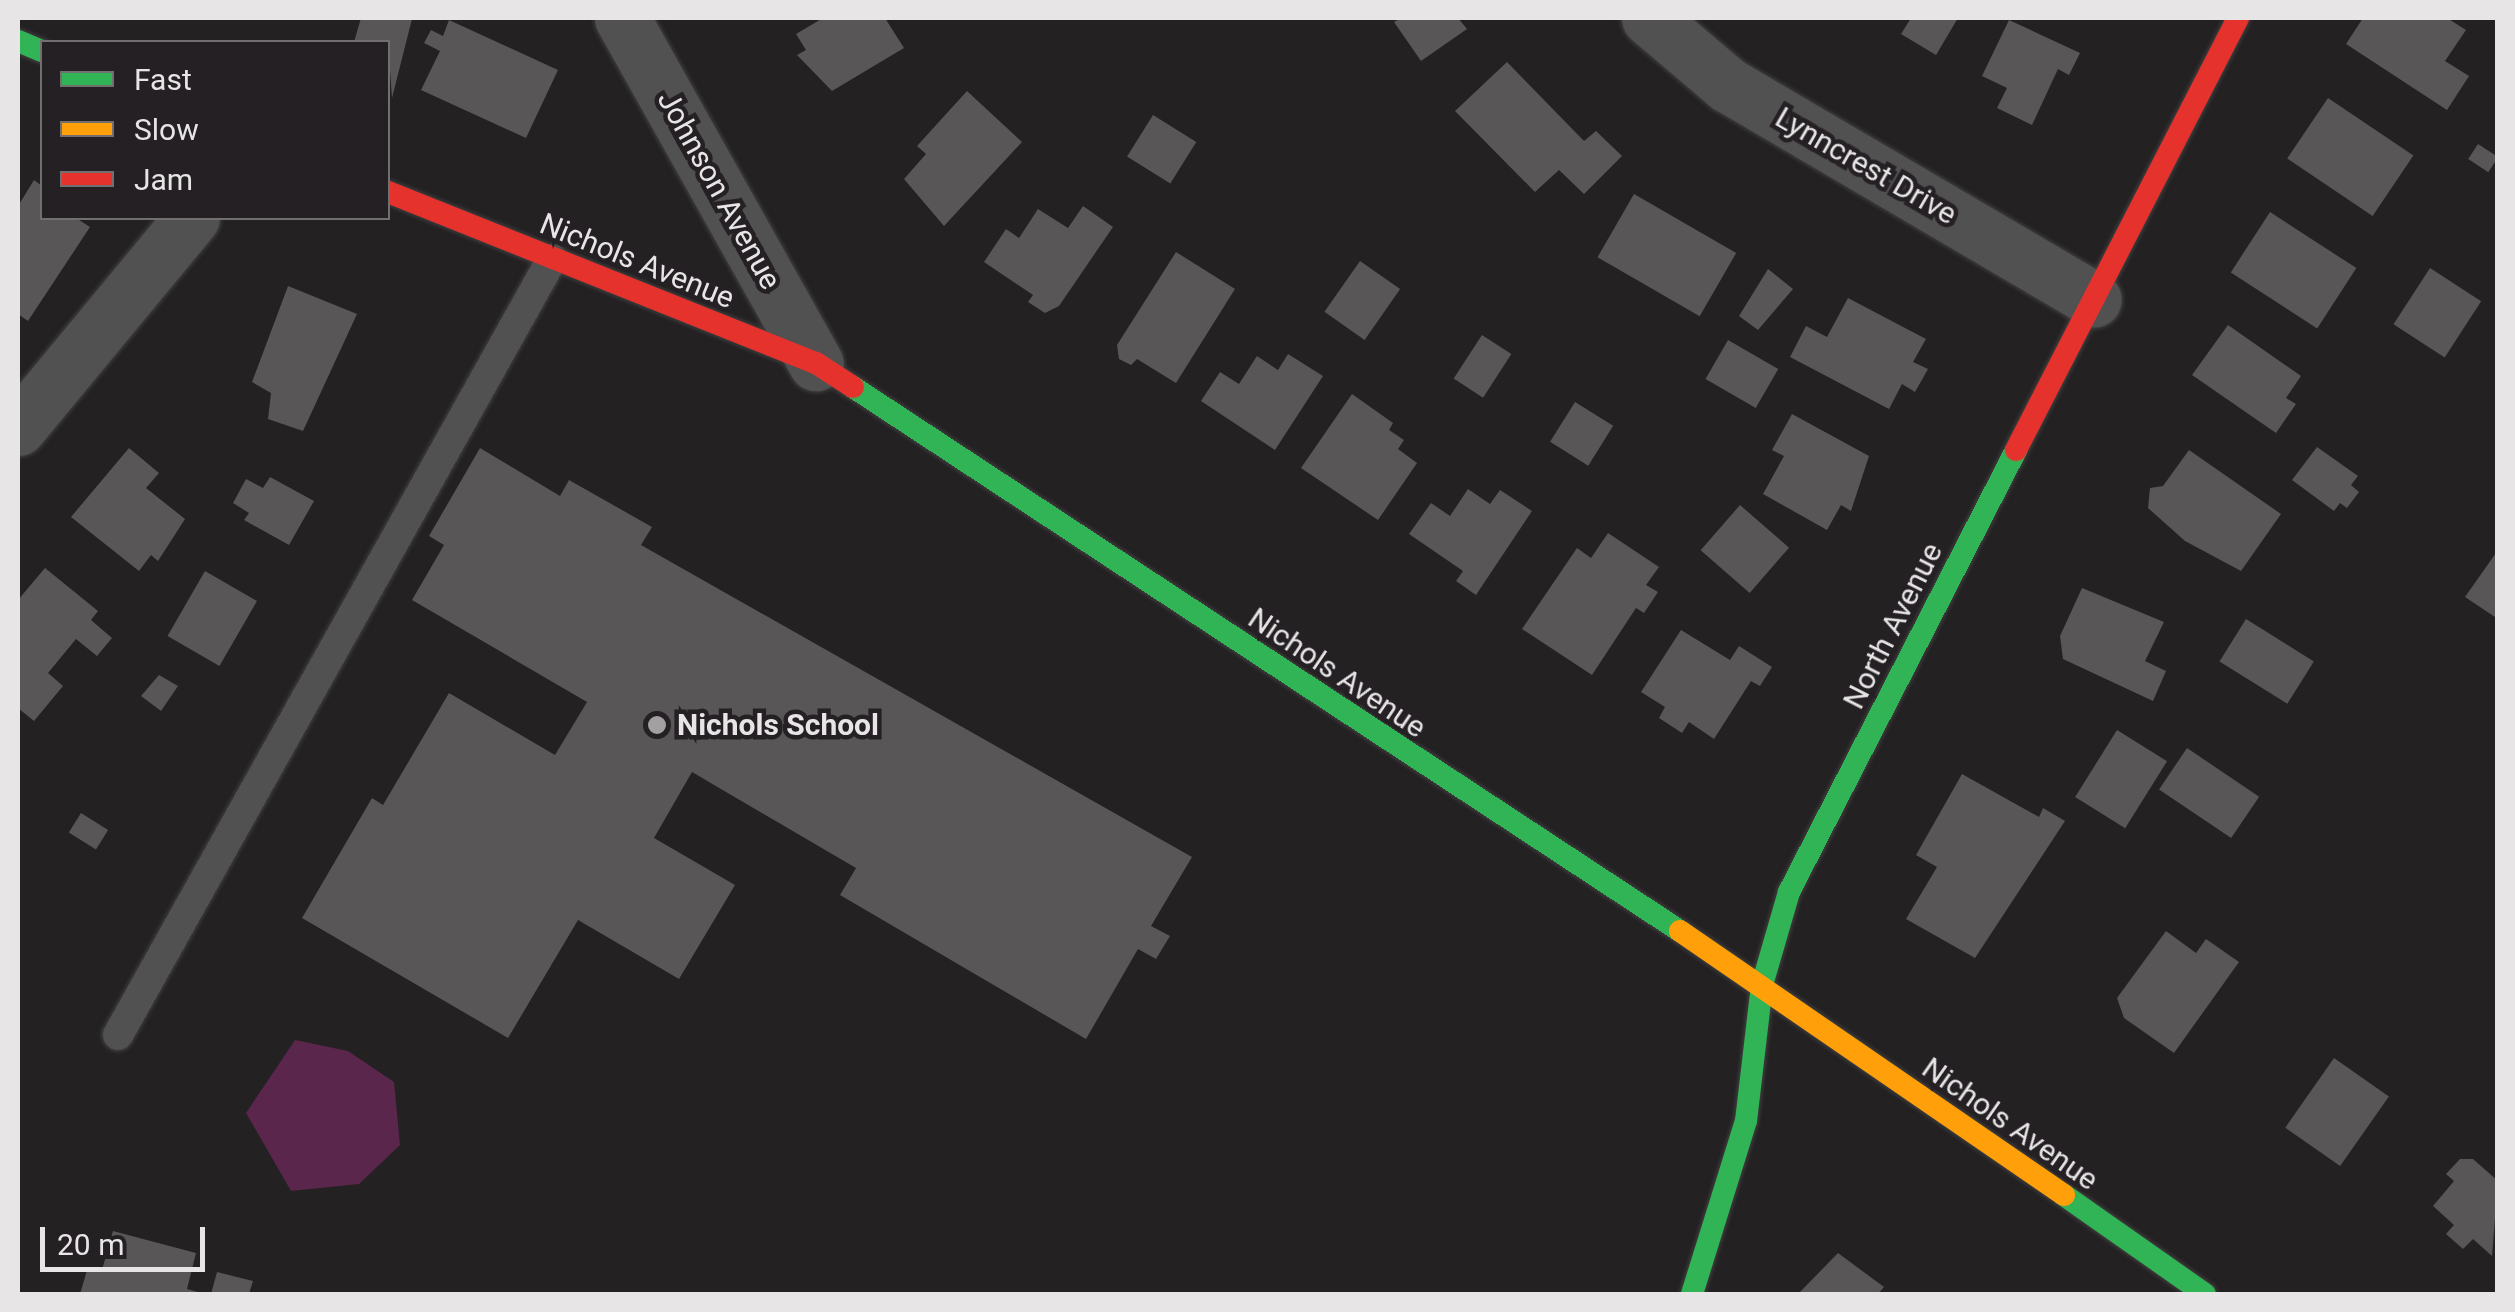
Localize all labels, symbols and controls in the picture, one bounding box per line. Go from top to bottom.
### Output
legend [40,40,390,220]
text: Fast [134,62,192,97]
street label: Johnson Avenue [650,84,788,296]
street label: Lynncrest Drive [1769,100,1963,232]
text: Slow [134,112,199,147]
text: Jam [134,162,193,197]
street label: Nichols Avenue [535,206,739,316]
street label: North Avenue [1836,537,1950,715]
street label: Nichols Avenue [1241,600,1433,746]
place label: Nichols School [677,707,879,743]
marker: Nichols School [646,714,668,736]
street label: Nichols Avenue [1915,1050,2105,1198]
scale bar [45,1207,210,1269]
text: 20 m [57,1227,124,1262]

